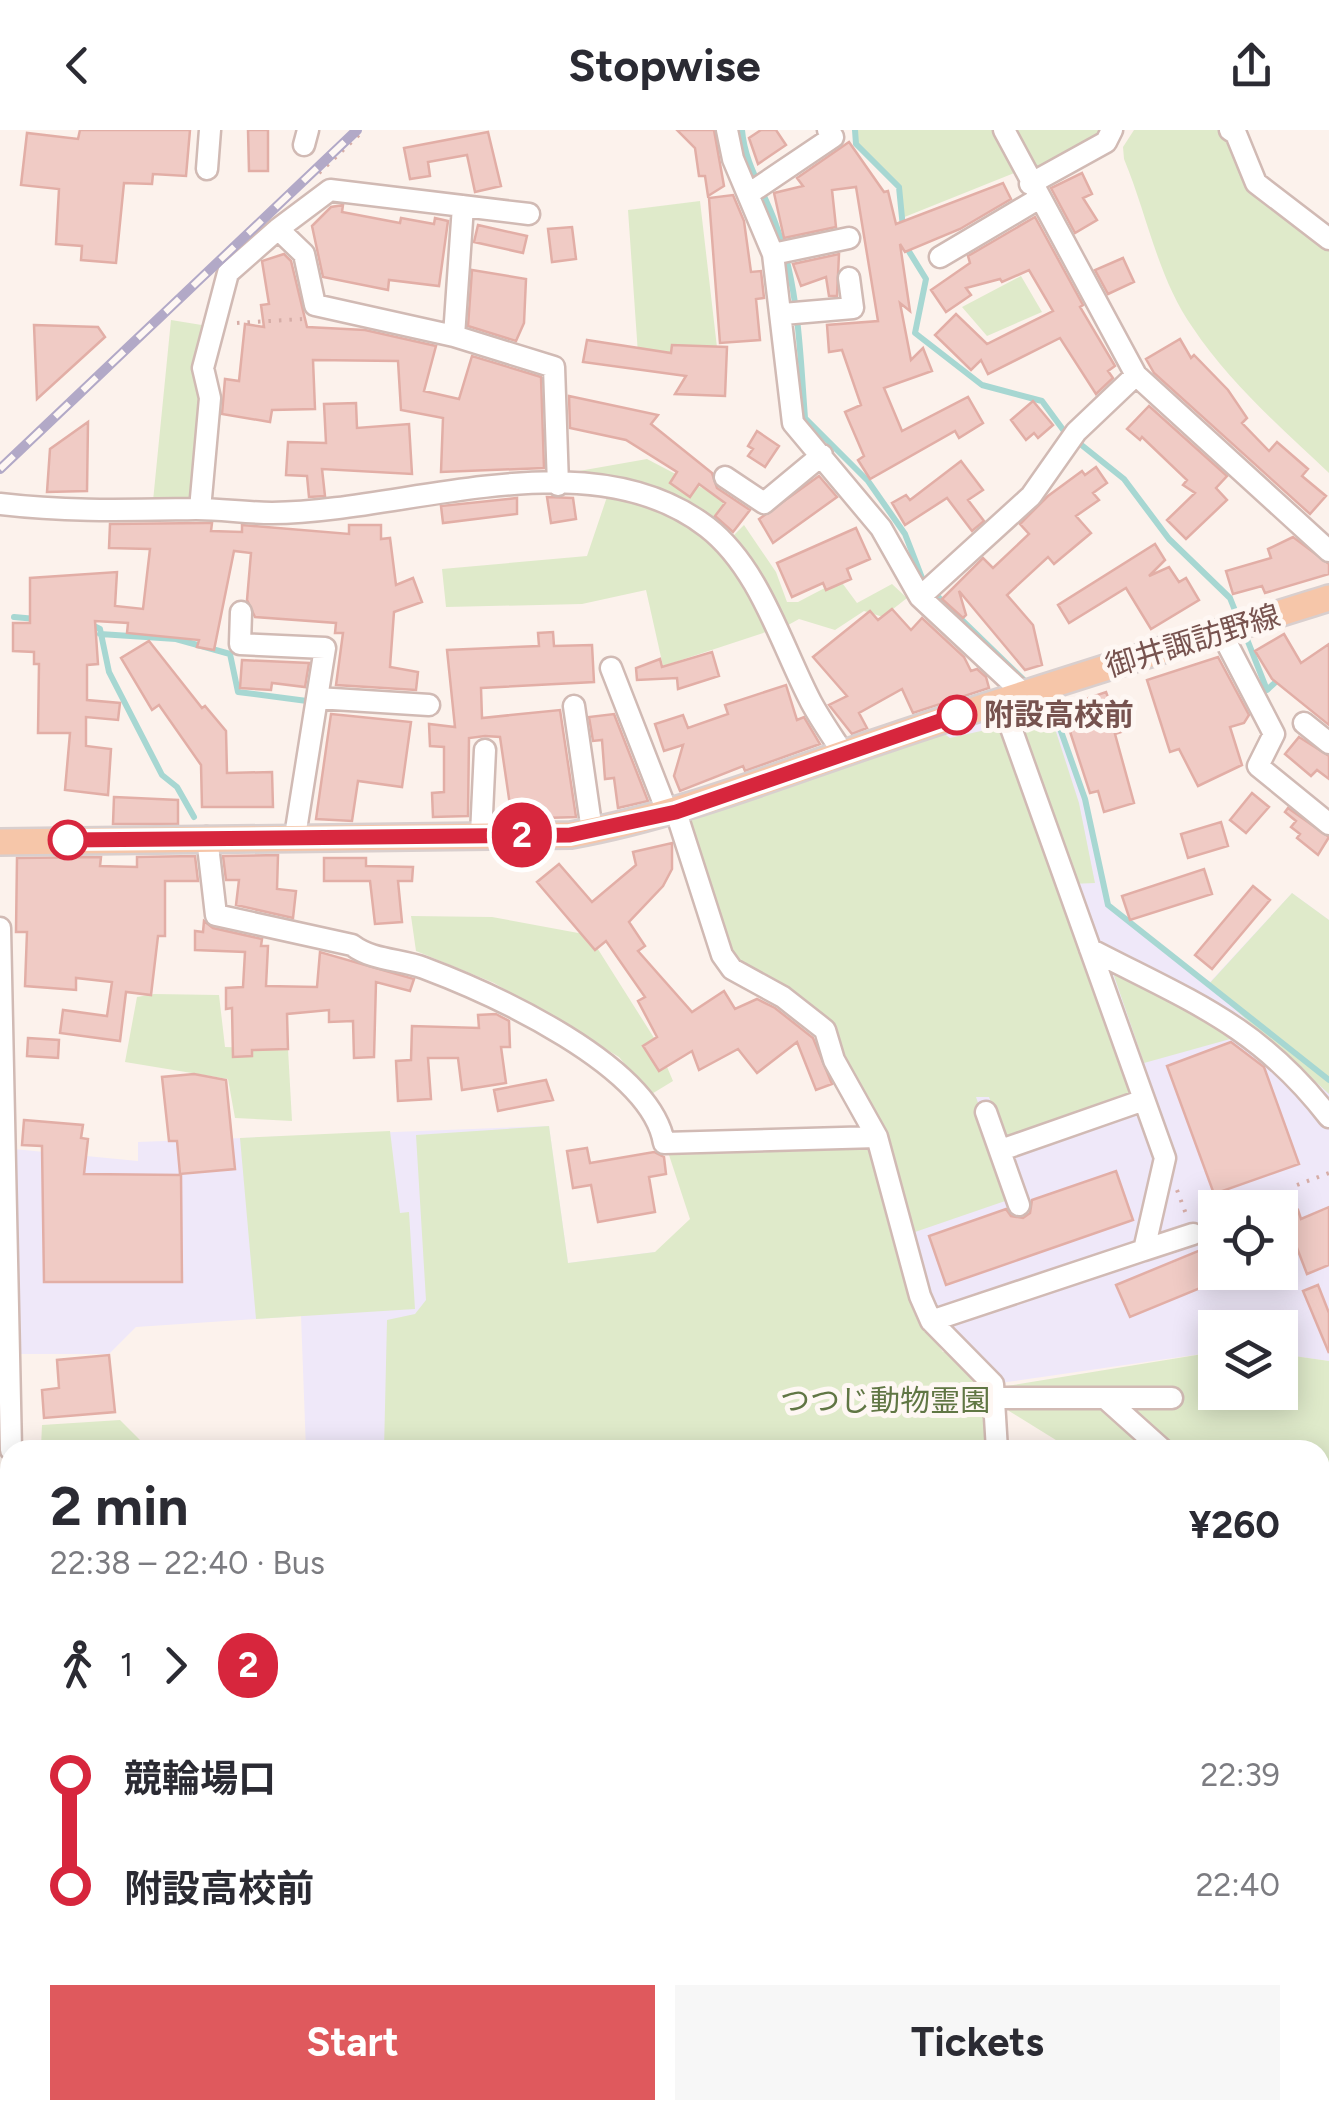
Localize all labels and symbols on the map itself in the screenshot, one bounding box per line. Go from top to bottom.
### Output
street label: 御井諏訪野線 [1101,597,1284,685]
marker: 附設高校前 [938,696,976,734]
place label: 附設高校前 [984,696,1134,733]
line badge: 2 [490,802,554,868]
unlabelled marker [49,821,87,859]
park label: つつじ動物霊園 [780,1382,990,1419]

